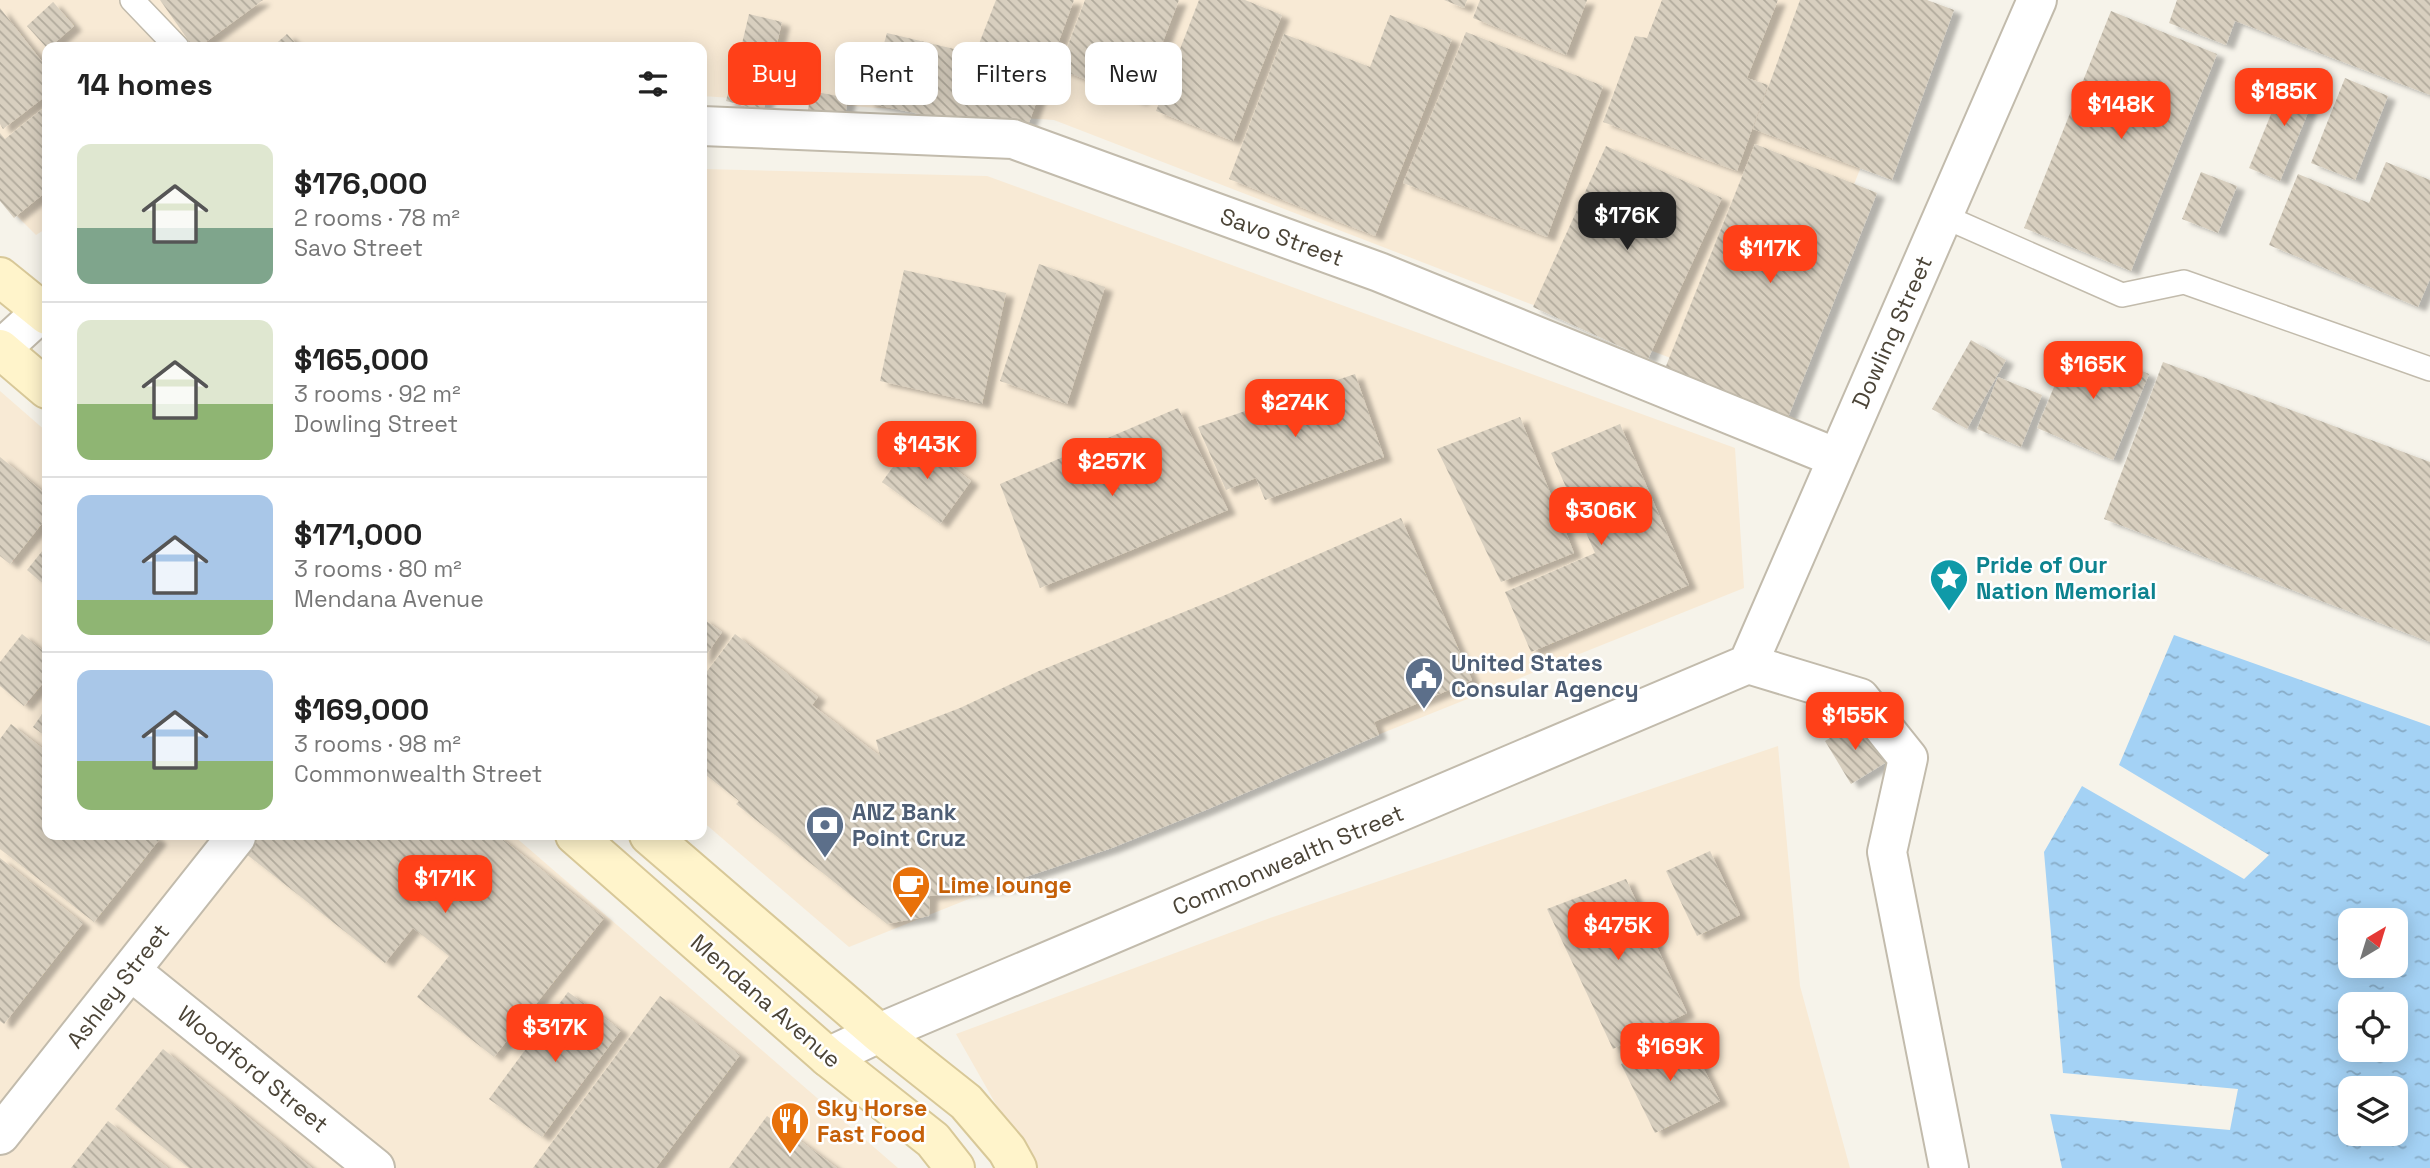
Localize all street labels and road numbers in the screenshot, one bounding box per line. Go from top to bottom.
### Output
street label: Savo Street [1216,201,1348,273]
street label: Dowling Street [1845,251,1939,413]
street label: Commonwealth Street [1168,798,1408,922]
street label: Ashley Street [60,918,176,1054]
street label: Mendana Avenue [685,927,847,1075]
street label: Woodford Street [171,999,335,1139]

